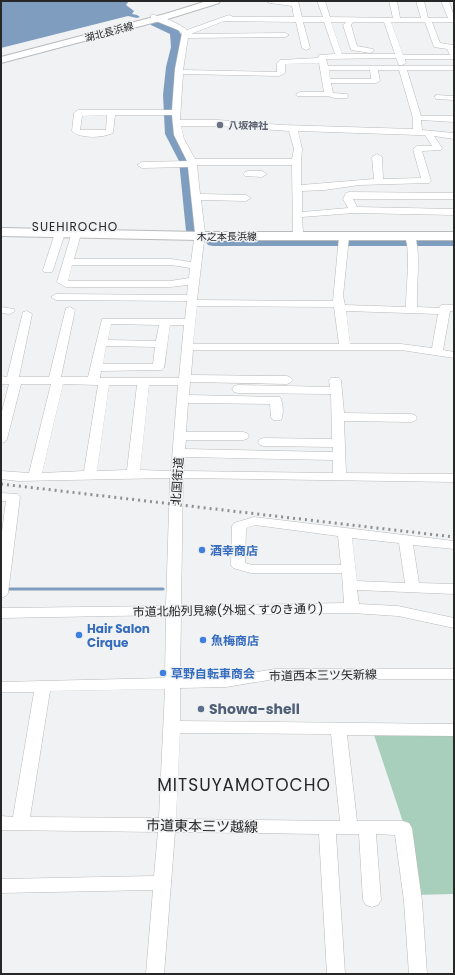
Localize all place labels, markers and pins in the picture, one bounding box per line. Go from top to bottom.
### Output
place label: 八坂神社 [228,118,269,133]
marker: 八坂神社 [215,120,225,130]
place label: 酒幸商店 [210,542,258,559]
marker: 酒幸商店 [197,545,207,555]
place label: Hair Salon Cirque [87,620,150,651]
marker: Hair Salon Cirque [74,630,84,640]
place label: 魚梅商店 [211,632,259,649]
marker: 魚梅商店 [198,635,208,645]
place label: 草野自転車商会 [171,665,255,682]
marker: 草野自転車商会 [158,668,168,678]
place label: Showa-shell [209,699,300,719]
marker: Showa-shell [196,704,206,714]

